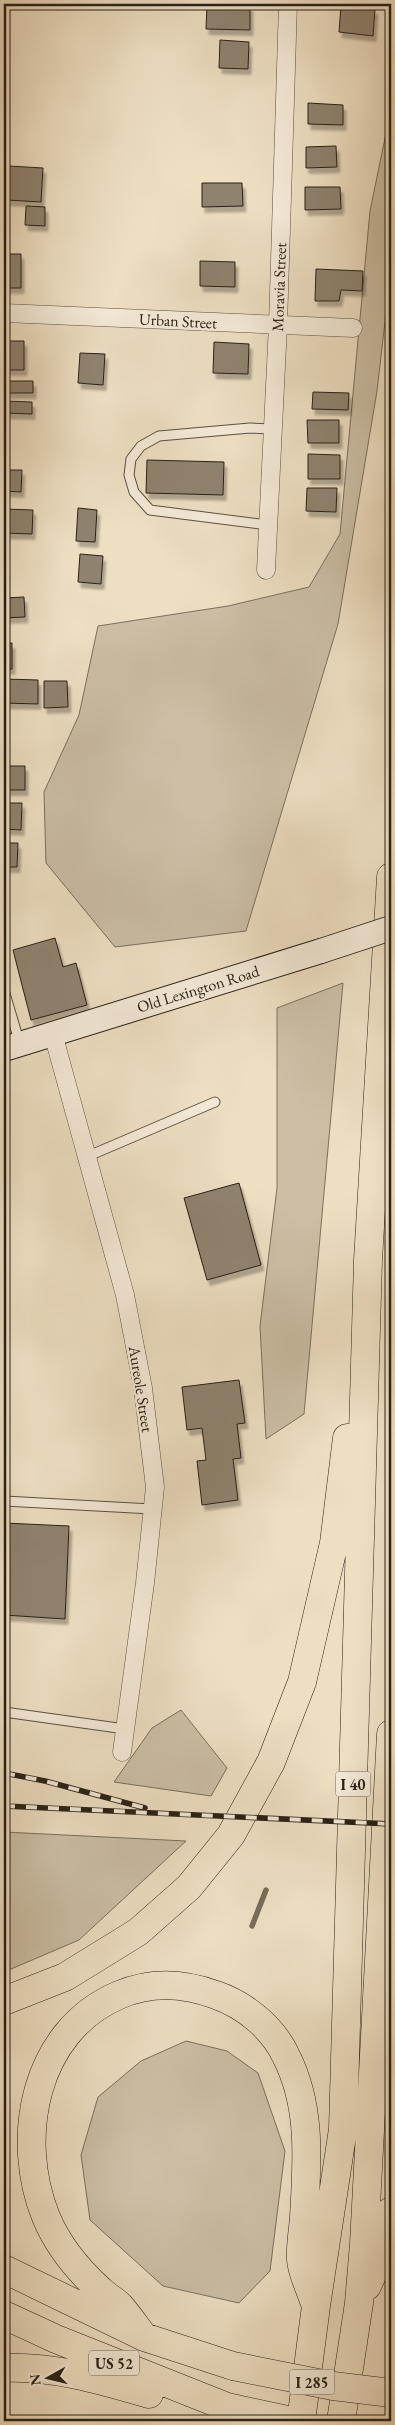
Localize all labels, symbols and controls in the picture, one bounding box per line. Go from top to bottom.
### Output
street label: Moravia Street [267,242,291,332]
street label: Urban Street [138,308,218,334]
street label: Old Lexington Road [134,960,263,1018]
street label: Aureole Street [124,1343,158,1434]
road number: I 40 [336,1772,370,1796]
road number: US 52 [89,2350,139,2376]
north arrow [22,2352,72,2402]
road number: I 285 [290,2370,334,2394]
text: N [25,2372,45,2387]

